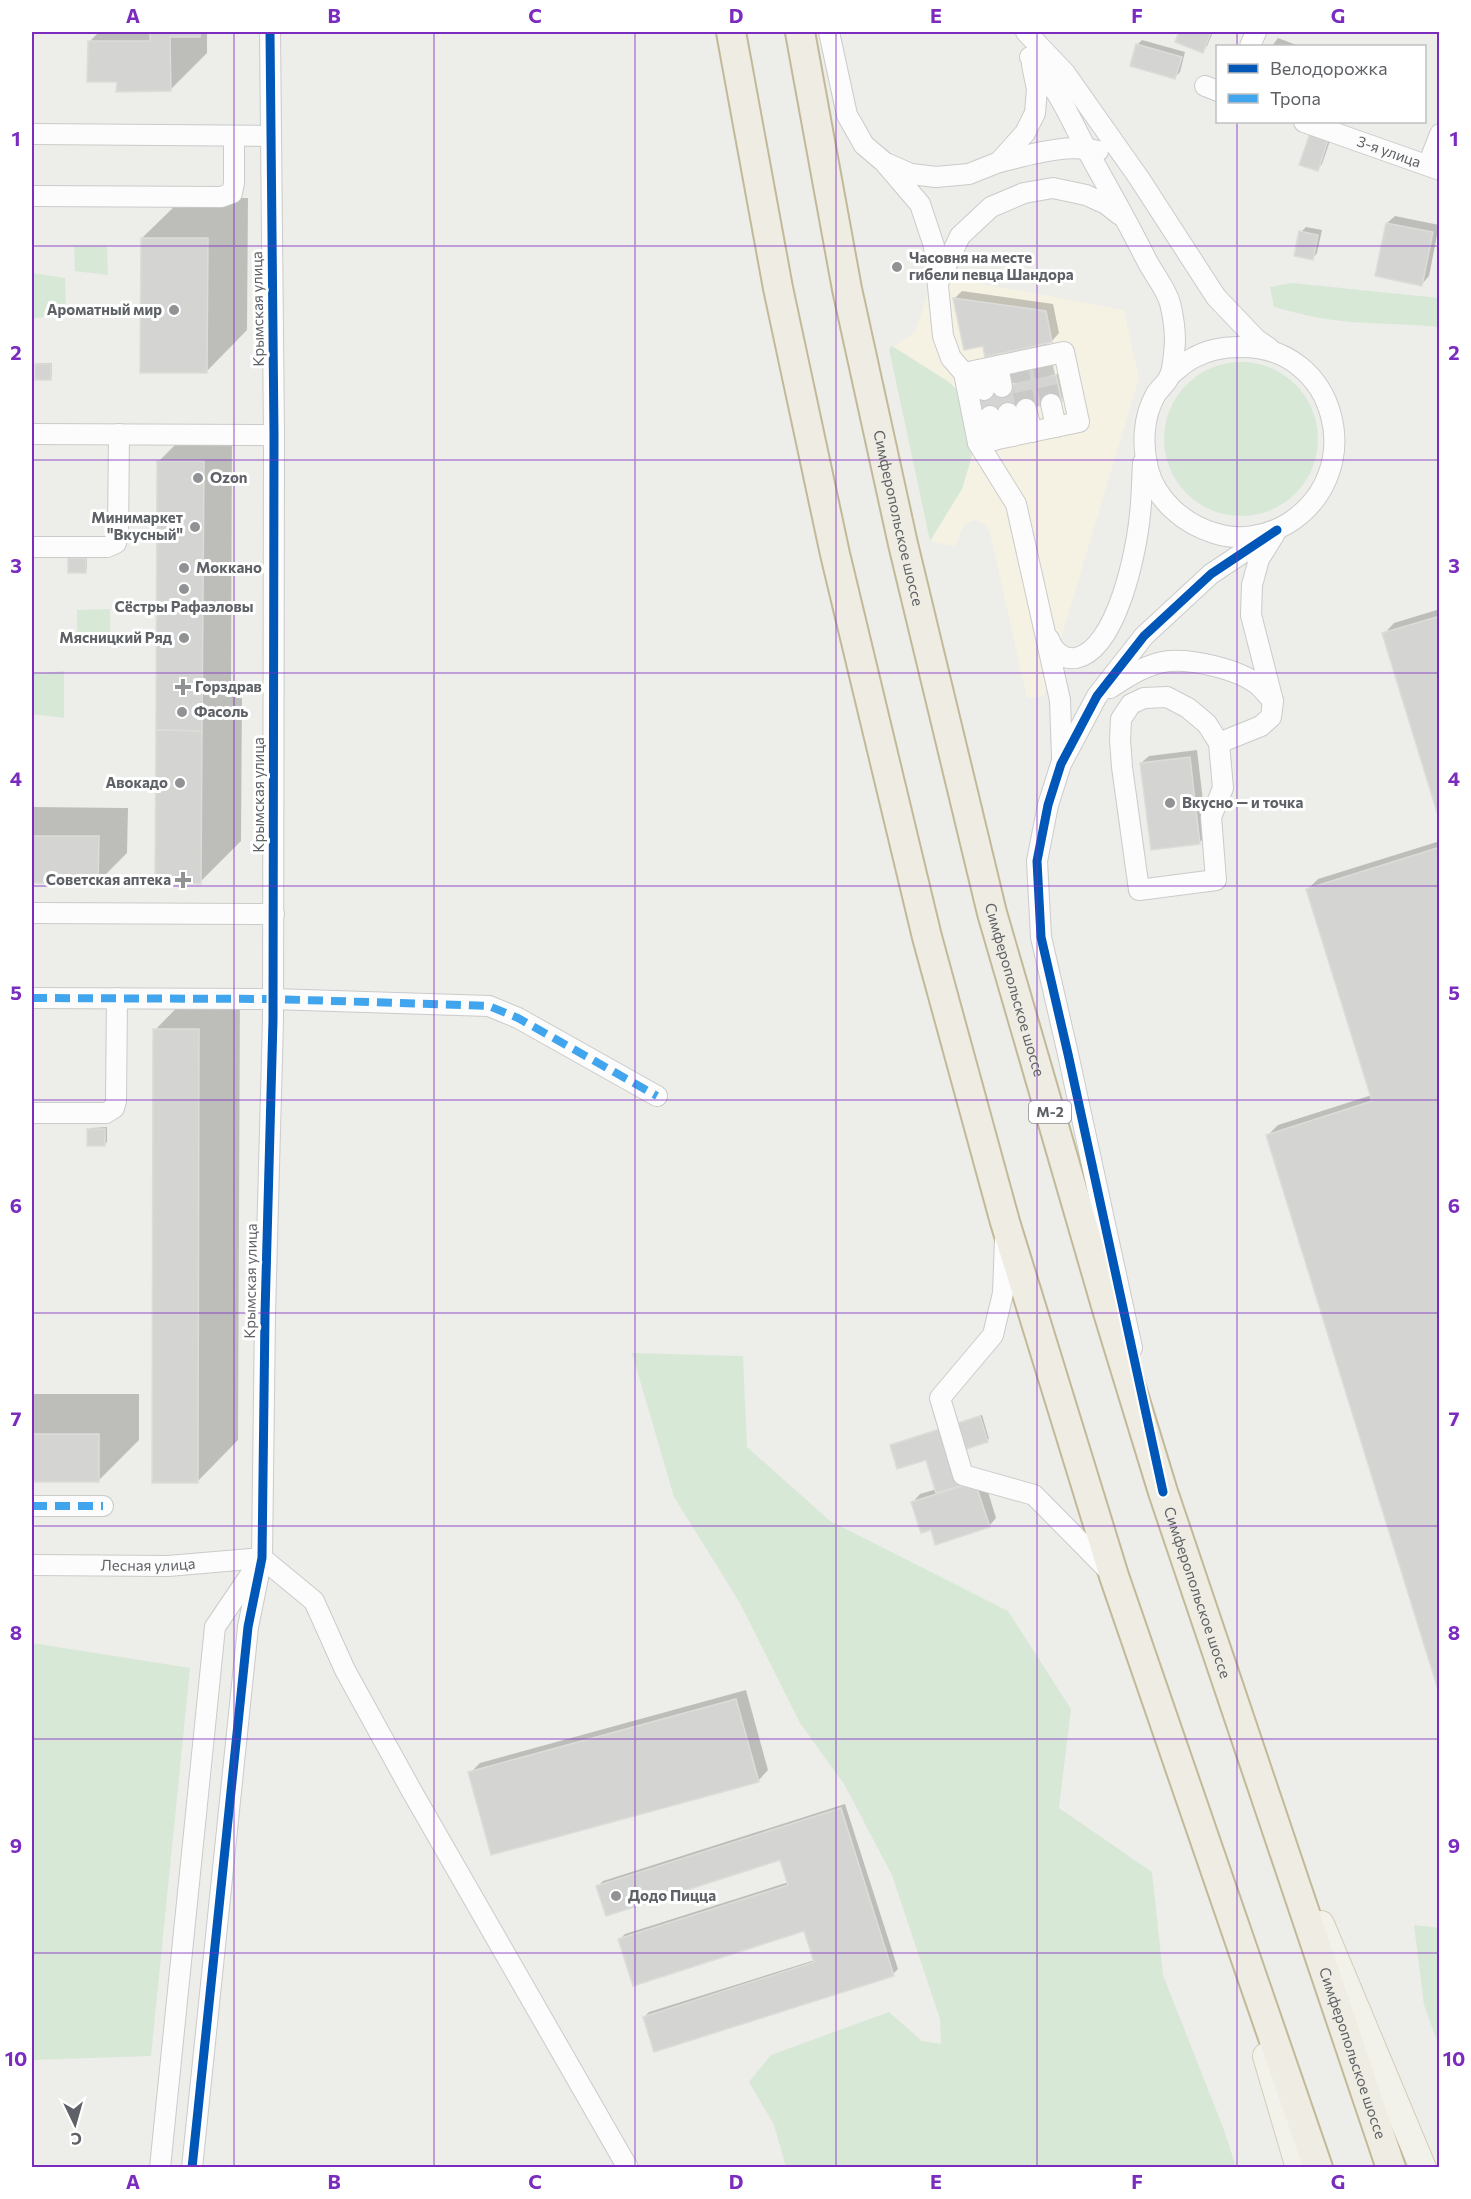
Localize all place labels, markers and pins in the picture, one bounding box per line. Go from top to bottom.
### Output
place label: Часовня на месте гибели певца Шандора [909,248,1074,283]
marker: Часовня на месте гибели певца Шандора [890,260,904,274]
place label: Ароматный мир [47,300,162,318]
marker: Ароматный мир [167,303,181,317]
place label: Ozon [210,468,248,486]
marker: Ozon [191,471,205,485]
place label: Минимаркет "Вкусный" [91,508,183,543]
marker: Минимаркет "Вкусный" [188,520,202,534]
place label: Моккано [196,558,262,576]
marker: Моккано [177,561,191,575]
marker: Сёстры Рафаэловы [177,582,191,596]
place label: Сёстры Рафаэловы [115,597,253,615]
place label: Мясницкий Ряд [59,628,173,646]
marker: Мясницкий Ряд [177,631,191,645]
place label: Горздрав [195,677,262,695]
marker: Горздрав [176,680,190,694]
place label: Фасоль [194,702,248,720]
marker: Фасоль [175,705,189,719]
place label: Авокадо [105,773,168,791]
marker: Авокадо [173,776,187,790]
place label: Вкусно — и точка [1182,793,1304,811]
marker: Вкусно — и точка [1163,796,1177,810]
place label: Советская аптека [46,870,171,888]
marker: Советская аптека [176,873,190,887]
place label: Додо Пицца [628,1886,716,1904]
marker: Додо Пицца [609,1889,623,1903]

